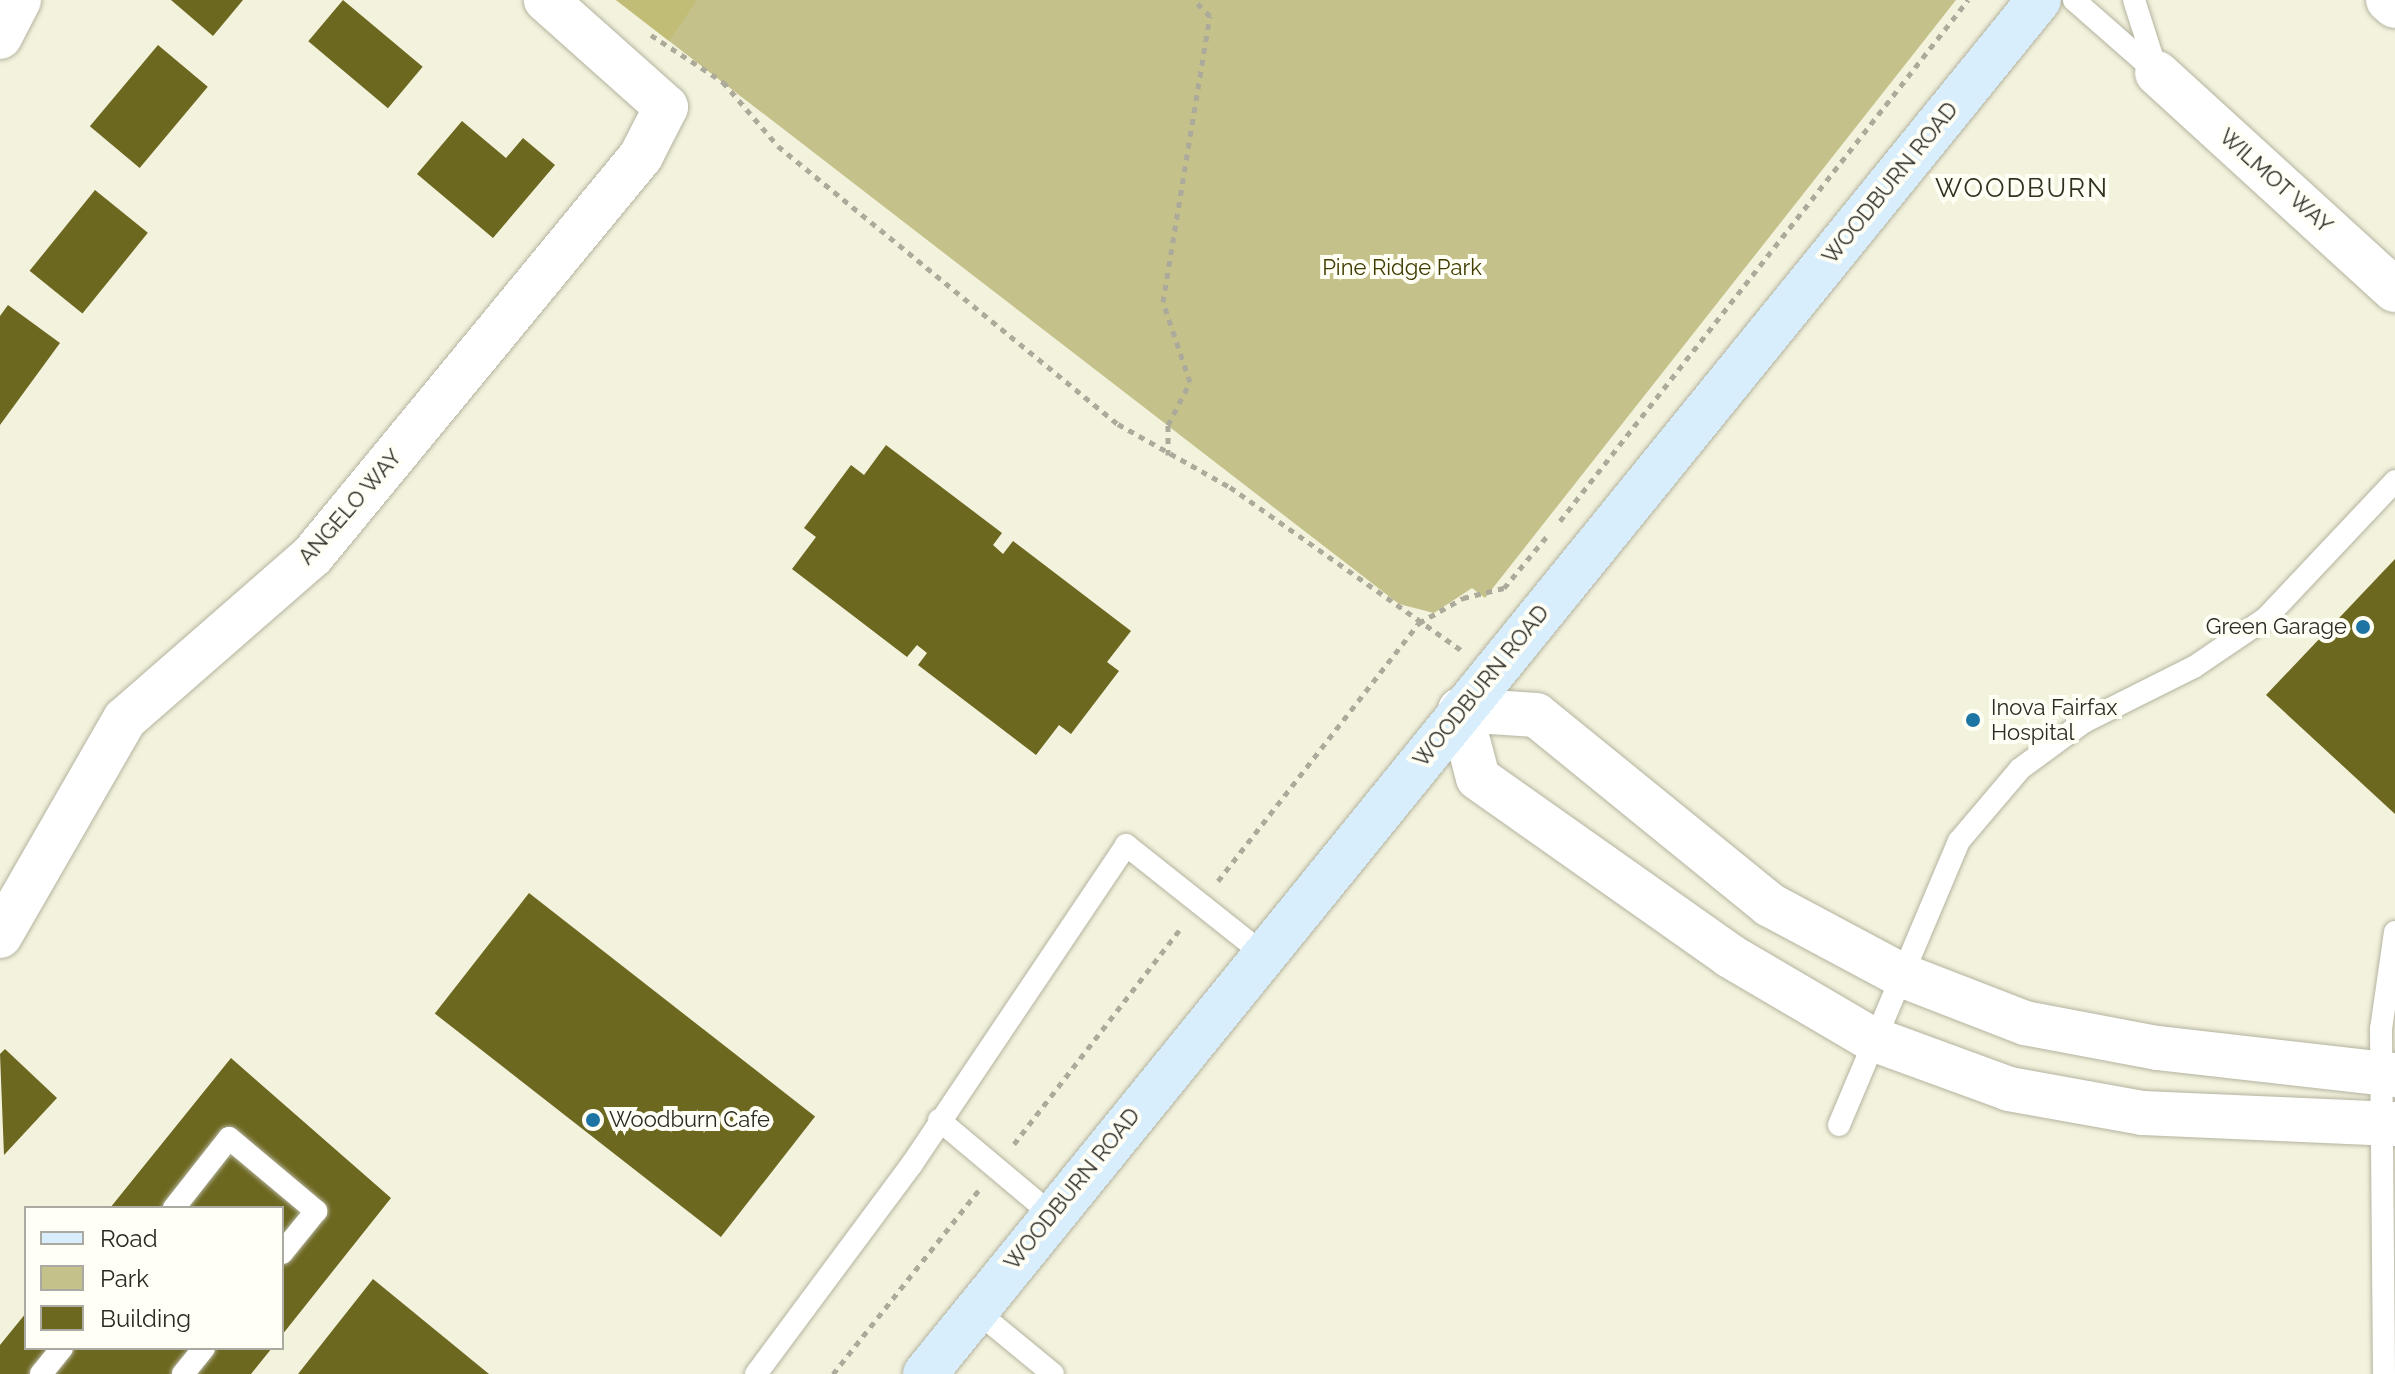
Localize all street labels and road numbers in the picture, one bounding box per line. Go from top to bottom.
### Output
street label: WOODBURN ROAD [1817,97,1963,269]
street label: WILMOT WAY [2213,123,2339,239]
street label: ANGELO WAY [293,444,407,570]
street label: WOODBURN ROAD [1408,600,1554,772]
street label: WOODBURN ROAD [999,1103,1145,1275]

